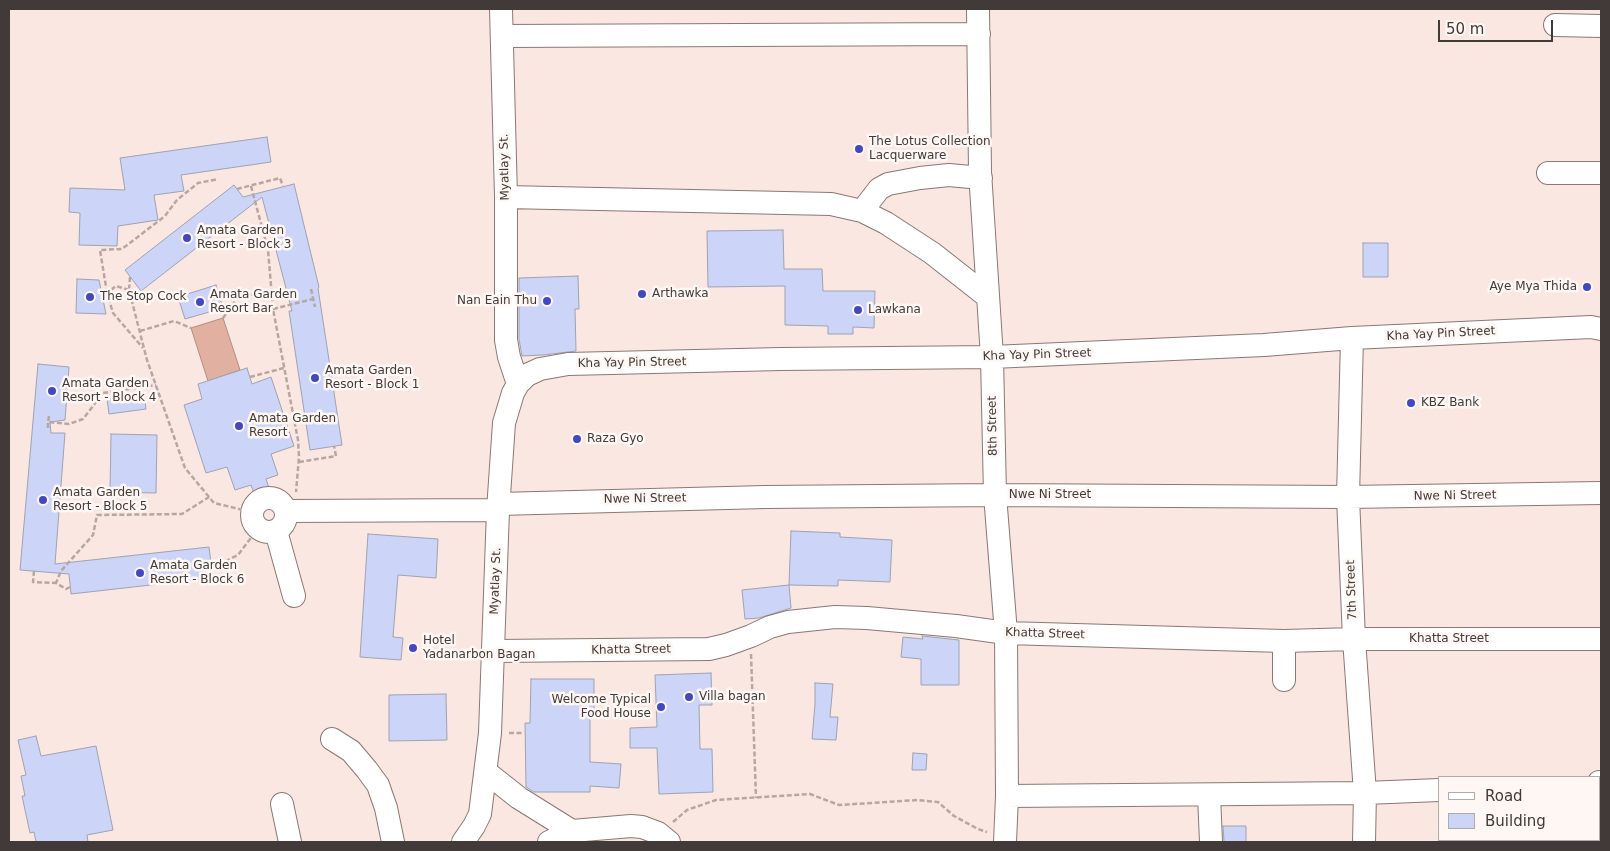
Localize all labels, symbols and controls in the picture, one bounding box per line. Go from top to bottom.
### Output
scale bar [1440,10,1555,42]
text: 50 m [1446,20,1484,38]
street label: Myatlay St. [497,133,513,201]
place label: The Lotus Collection Lacquerware [869,135,991,163]
marker: The Lotus Collection Lacquerware [853,143,865,155]
place label: Amata Garden Resort - Block 3 [197,224,291,252]
marker: Amata Garden Resort - Block 3 [181,232,193,244]
place label: Aye Mya Thida [1489,280,1577,294]
marker: Aye Mya Thida [1581,281,1593,293]
place label: Arthawka [652,287,709,301]
place label: Amata Garden Resort Bar [210,288,297,316]
marker: Arthawka [636,288,648,300]
place label: The Stop Cock [100,290,186,304]
marker: The Stop Cock [84,291,96,303]
place label: Nan Eain Thu [457,294,537,308]
marker: Nan Eain Thu [541,295,553,307]
marker: Amata Garden Resort Bar [194,296,206,308]
place label: Lawkana [868,303,921,317]
marker: Lawkana [852,304,864,316]
street label: Kha Yay Pin Street [1386,324,1496,344]
street label: Kha Yay Pin Street [982,346,1092,364]
street label: Kha Yay Pin Street [577,355,687,371]
place label: Amata Garden Resort - Block 1 [325,364,419,392]
marker: Amata Garden Resort - Block 1 [309,372,321,384]
place label: Amata Garden Resort - Block 4 [62,377,156,405]
marker: Amata Garden Resort - Block 4 [46,385,58,397]
street label: 8th Street [985,396,1001,456]
place label: KBZ Bank [1421,396,1479,410]
marker: KBZ Bank [1405,397,1417,409]
place label: Amata Garden Resort [249,412,336,440]
marker: Amata Garden Resort [233,420,245,432]
place label: Raza Gyo [587,432,644,446]
marker: Raza Gyo [571,433,583,445]
place label: Amata Garden Resort - Block 5 [53,486,147,514]
street label: Nwe Ni Street [1009,488,1091,502]
street label: Nwe Ni Street [1414,488,1496,504]
street label: Nwe Ni Street [604,491,686,507]
marker: Amata Garden Resort - Block 5 [37,494,49,506]
street label: Myatlay St. [488,547,504,615]
place label: Amata Garden Resort - Block 6 [150,559,244,587]
street label: 7th Street [1344,560,1360,620]
marker: Amata Garden Resort - Block 6 [134,567,146,579]
street label: Khatta Street [1005,625,1085,643]
street label: Khatta Street [1409,632,1489,646]
place label: Hotel Yadanarbon Bagan [423,634,535,662]
marker: Hotel Yadanarbon Bagan [407,642,419,654]
street label: Khatta Street [591,642,671,658]
place label: Villa bagan [699,690,766,704]
marker: Villa bagan [683,691,695,703]
place label: Welcome Typical Food House [551,693,651,721]
marker: Welcome Typical Food House [655,701,667,713]
legend [1438,776,1600,841]
text: Road [1485,787,1523,805]
text: Building [1485,812,1546,830]

